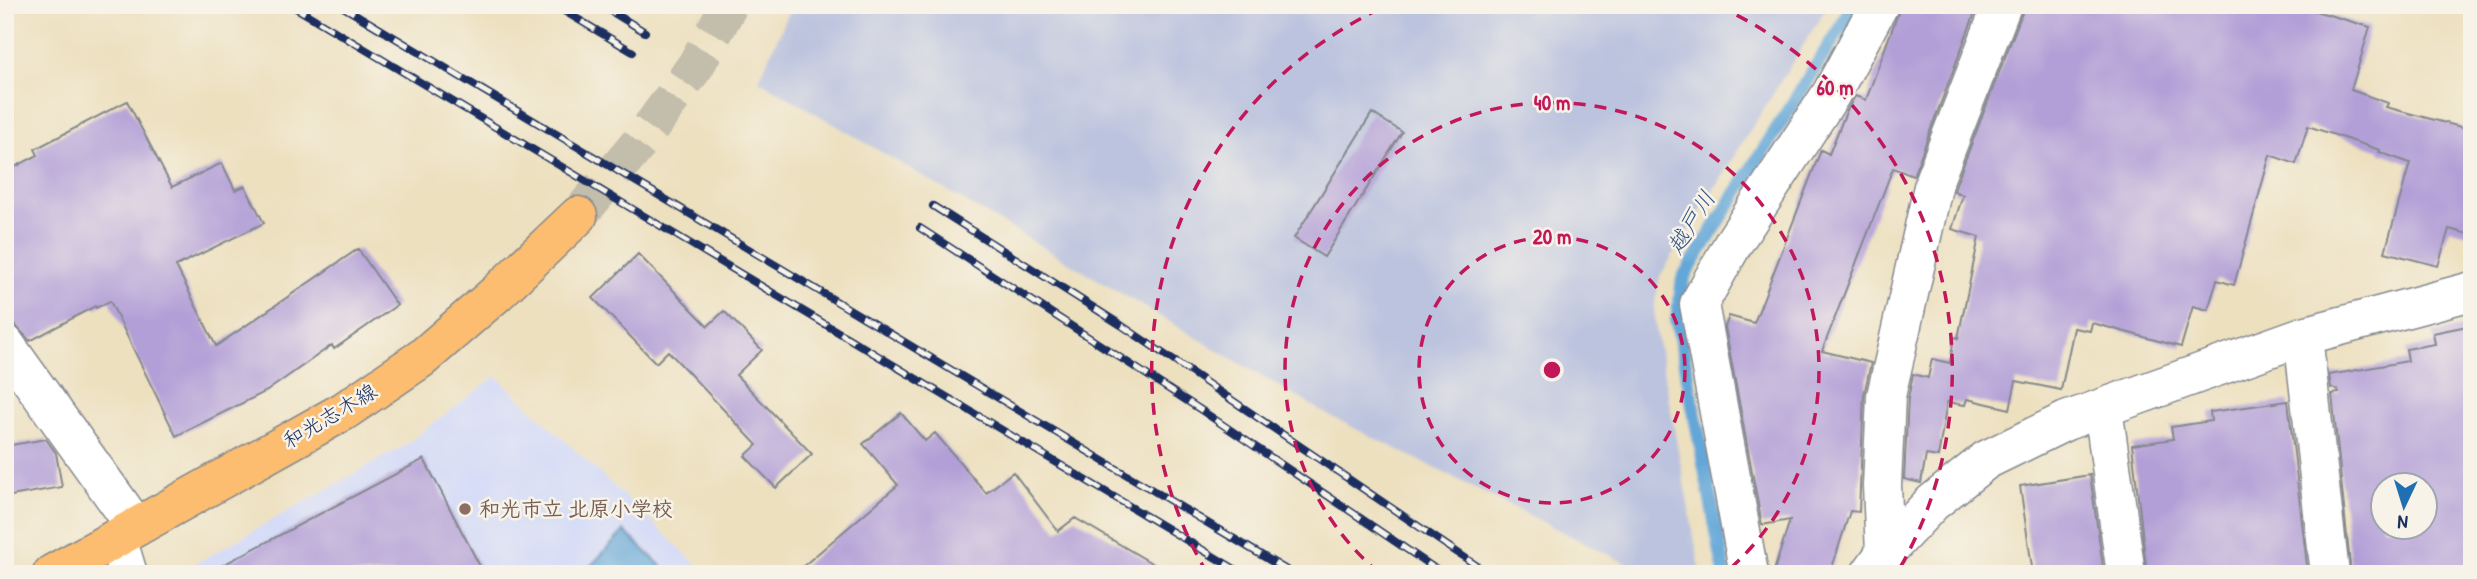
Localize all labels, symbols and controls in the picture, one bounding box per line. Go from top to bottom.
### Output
text: 60 m [1817,73,1853,102]
text: 40 m [1534,88,1570,117]
water label: 越戸川 [1659,184,1722,260]
text: 20 m [1533,222,1571,251]
centre of rings [1540,358,1564,382]
street label: 和光志木線 [277,376,382,455]
north arrow [2368,470,2438,540]
place label: 和光市立 北原小学校 [479,494,673,523]
marker: 和光市立 北原小学校 [457,501,473,517]
text: N [2397,510,2409,536]

